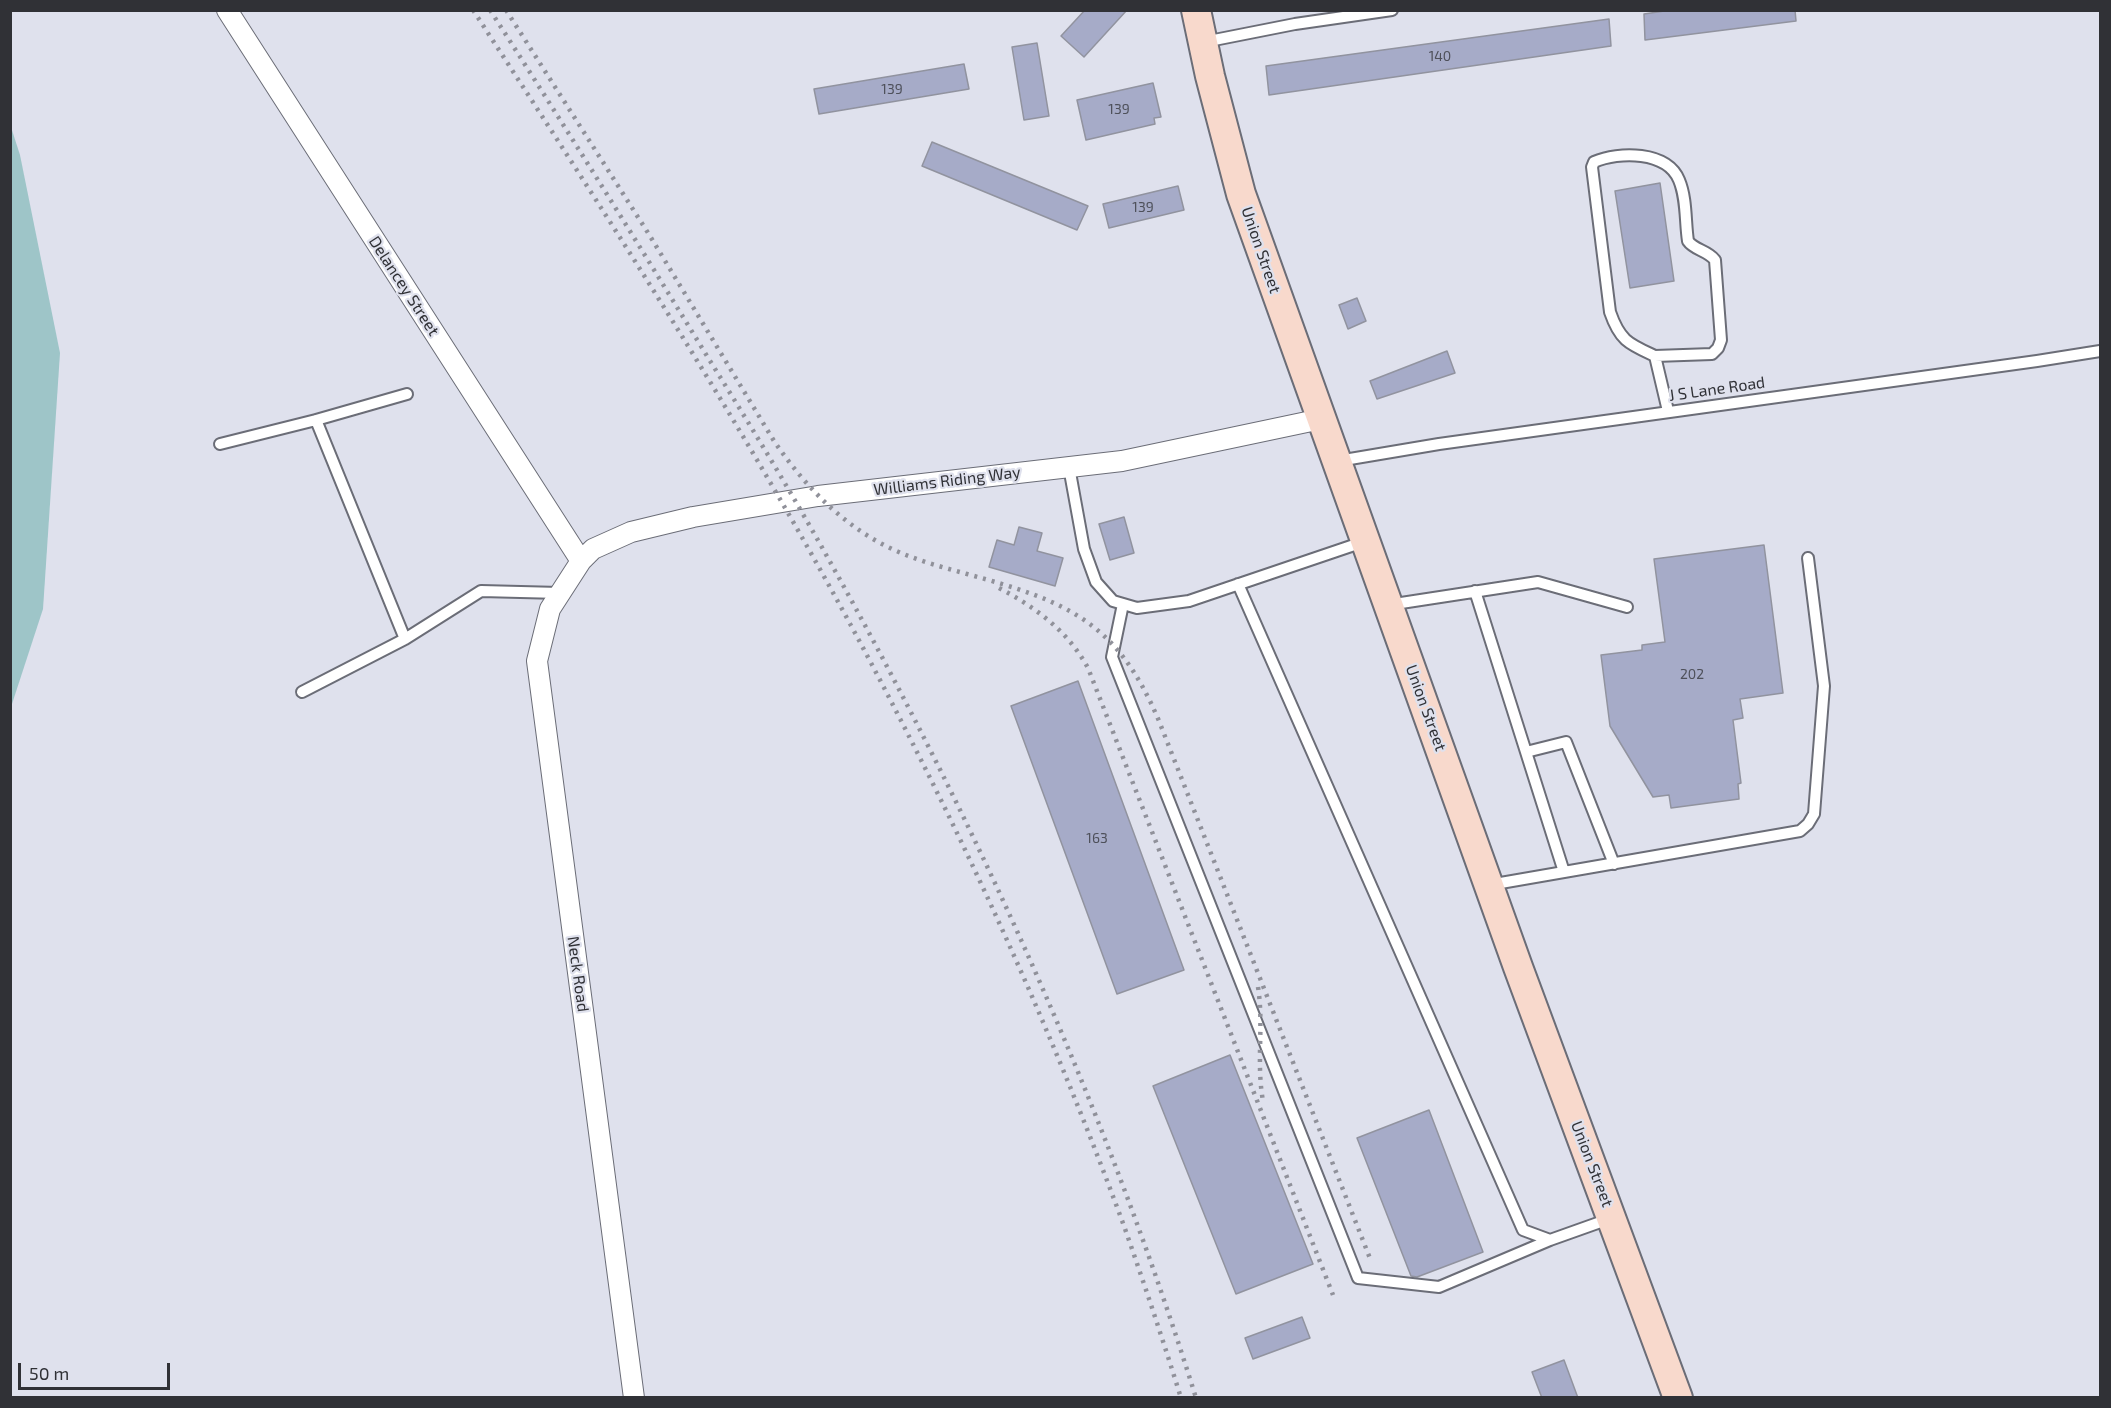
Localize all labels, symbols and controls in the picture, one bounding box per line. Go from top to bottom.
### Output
house number: 140 [1429,48,1451,64]
house number: 139 [881,81,903,97]
house number: 139 [1108,101,1130,117]
house number: 139 [1132,199,1154,215]
street label: Union Street [1237,204,1285,296]
street label: Delancey Street [365,233,443,339]
street label: J S Lane Road [1668,373,1766,405]
street label: Williams Riding Way [872,462,1022,500]
street label: Union Street [1402,662,1450,754]
house number: 202 [1680,666,1704,682]
house number: 163 [1086,830,1108,846]
street label: Neck Road [563,935,593,1013]
street label: Union Street [1567,1118,1617,1210]
scale bar [21,1351,172,1389]
text: 50 m [29,1362,69,1384]

